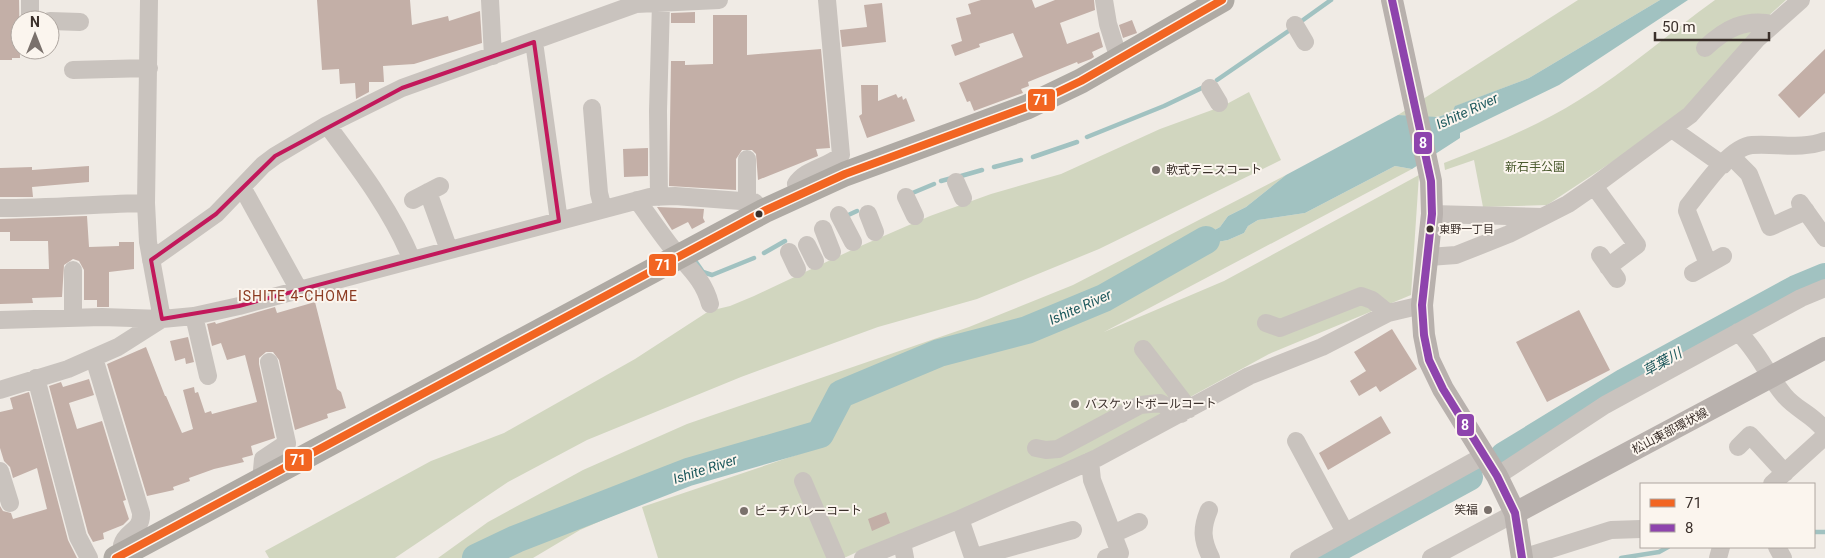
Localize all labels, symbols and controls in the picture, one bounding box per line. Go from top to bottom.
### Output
north arrow [10,10,60,60]
scale bar [1655,10,1769,42]
text: N [30,14,40,30]
text: 50 m [1662,18,1696,36]
line badge: 71 [1027,88,1056,112]
water label: Ishite River [1433,90,1501,132]
text: 71 [1033,92,1049,108]
line badge: 8 [1413,131,1433,155]
text: 8 [1419,135,1427,151]
park label: 新石手公園 [1505,160,1565,174]
place label: 軟式テニスコート [1166,163,1262,177]
marker: 軟式テニスコート [1150,164,1162,176]
unlabelled marker [754,209,764,219]
place label: 東野一丁目 [1439,223,1494,236]
marker: 東野一丁目 [1425,224,1435,234]
line badge: 71 [648,253,677,277]
text: 71 [655,257,671,273]
water label: Ishite River [1046,286,1114,328]
district label: ISHITE 4-CHOME [238,288,358,304]
water label: 草葉川 [1640,344,1686,379]
place label: バスケットボールコート [1085,397,1217,411]
marker: バスケットボールコート [1069,398,1081,410]
street label: 松山東部環状線 [1630,405,1710,457]
line badge: 8 [1456,413,1475,437]
text: 8 [1461,417,1469,433]
line badge: 71 [284,448,313,472]
water label: Ishite River [671,451,739,487]
text: 71 [290,452,306,468]
legend [1640,483,1815,548]
text: 71 [1685,494,1702,512]
place label: 笑福 [1454,503,1478,517]
place label: ビーチバレーコート [754,504,862,518]
marker: 笑福 [1482,504,1494,516]
marker: ビーチバレーコート [738,505,750,517]
text: 8 [1685,519,1693,537]

